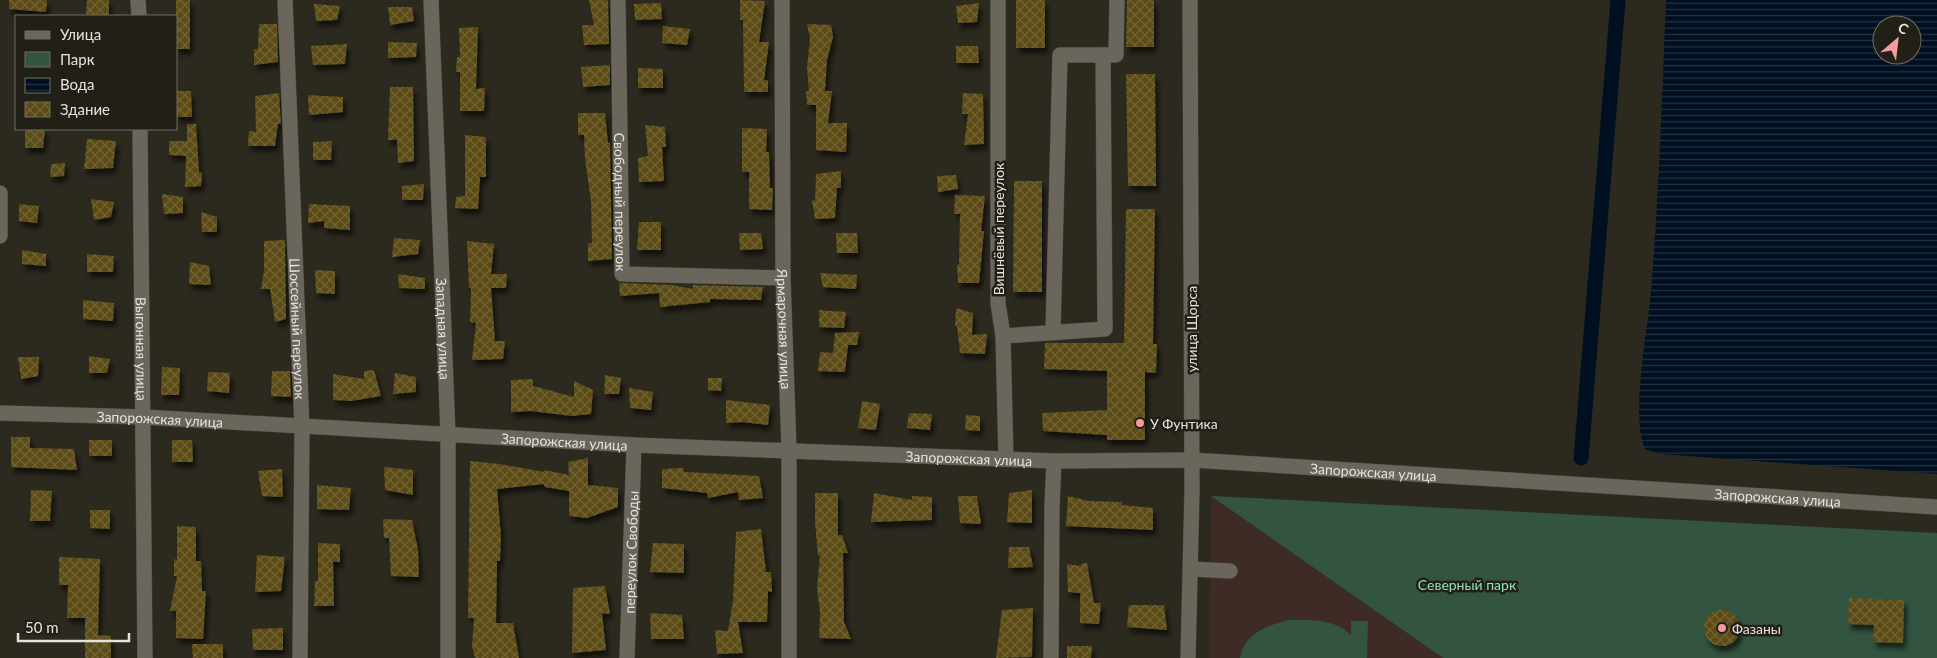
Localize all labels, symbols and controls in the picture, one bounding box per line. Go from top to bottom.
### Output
legend [15,15,178,130]
north arrow [1872,15,1922,65]
text: С [1895,18,1912,38]
text: Улица [60,25,101,43]
text: Парк [60,50,95,68]
text: Вода [60,75,95,93]
text: Здание [60,100,110,118]
street label: Свободный переулок [611,132,630,272]
street label: Вишнёвый переулок [990,162,1007,295]
street label: Шоссейный переулок [287,258,309,400]
street label: Ярмарочная улица [774,268,795,390]
street label: Западная улица [433,277,454,380]
street label: улица Щорса [1183,286,1200,372]
street label: Выгонная улица [133,297,151,401]
street label: Запорожская улица [96,407,224,430]
place label: У Фунтика [1150,415,1218,432]
marker: У Фунтика [1134,417,1146,429]
street label: Запорожская улица [501,429,628,453]
street label: Запорожская улица [905,447,1033,469]
street label: Запорожская улица [1310,459,1437,484]
street label: Запорожская улица [1714,484,1841,509]
street label: переулок Свободы [620,490,641,614]
park label: Северный парк [1418,576,1517,593]
scale bar [18,610,129,642]
text: 50 m [25,618,59,636]
place label: Фазаны [1732,620,1781,637]
marker: Фазаны [1716,622,1728,634]

